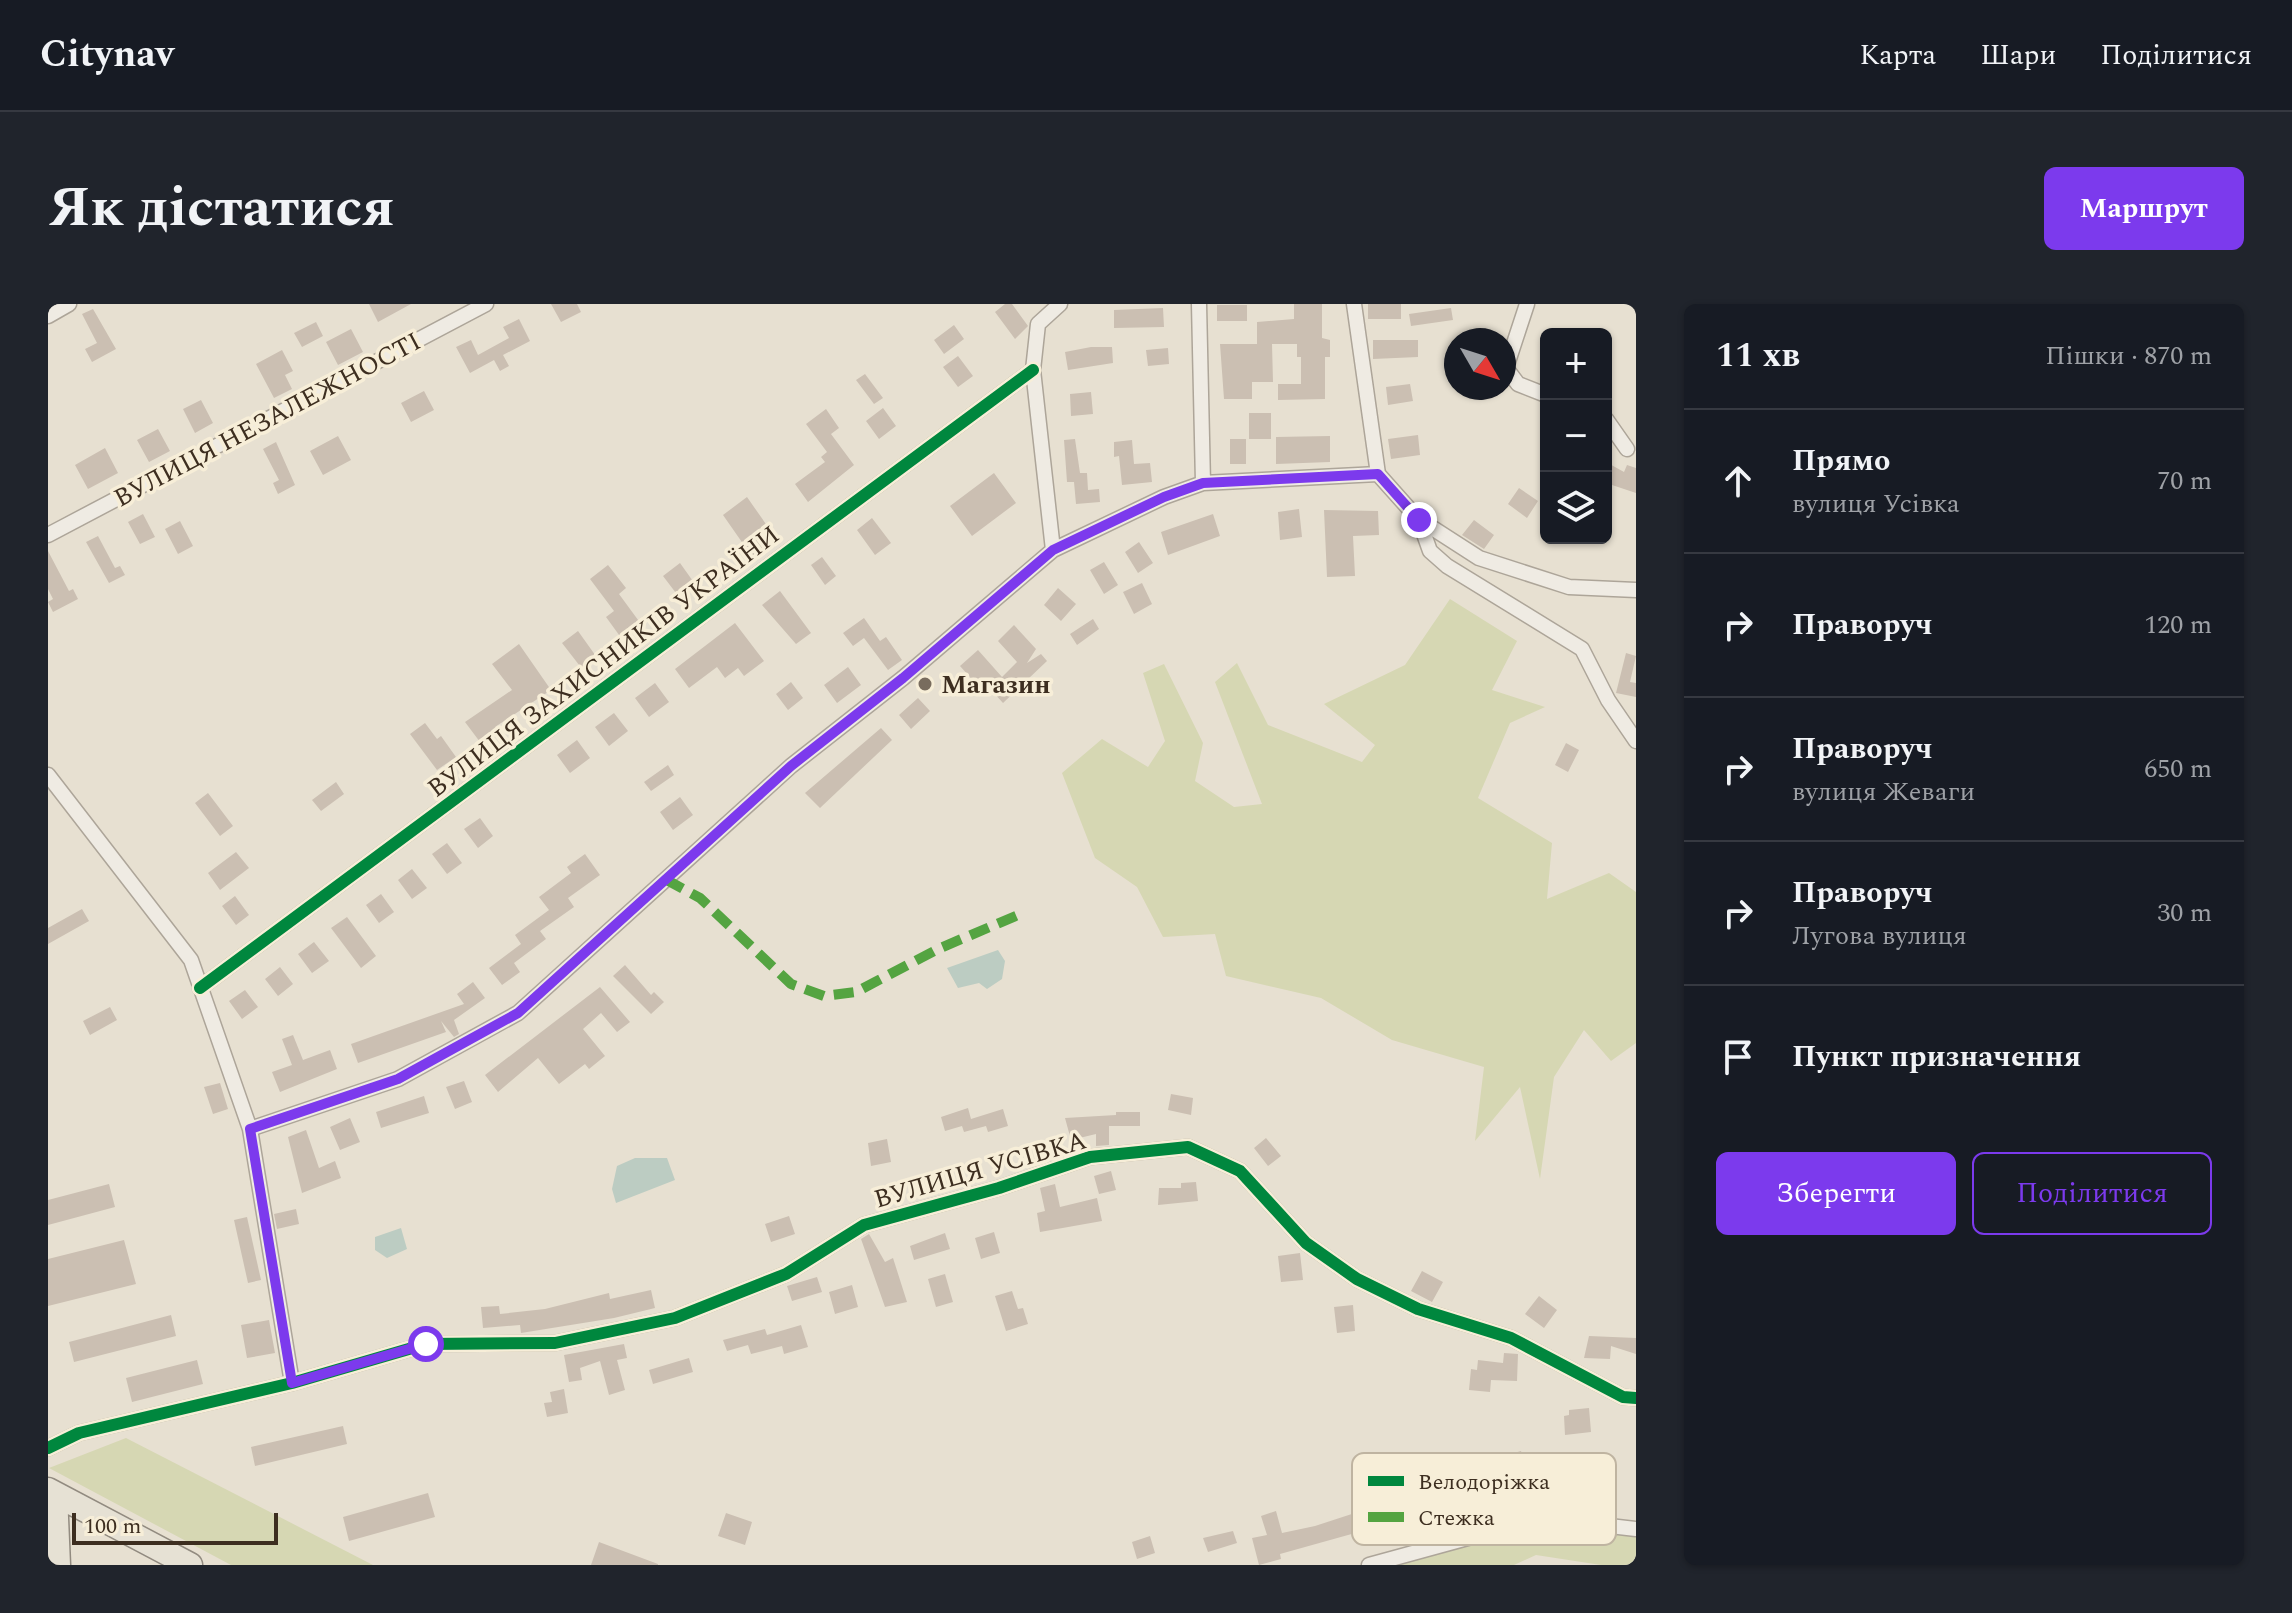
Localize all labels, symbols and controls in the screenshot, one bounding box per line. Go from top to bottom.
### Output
text: Citynav [40,26,174,84]
text: Карта [1860,34,1936,77]
text: Шари [1980,34,2056,77]
text: Поділитися [2100,34,2252,77]
text: Як дістатися [48,166,394,251]
button: Маршрут [2044,167,2244,250]
street label: ВУЛИЦЯ НЕЗАЛЕЖНОСТІ [107,322,428,518]
north arrow [1444,328,1516,400]
map controls [1540,328,1612,544]
button: + [1540,328,1612,400]
text: 11 хв [1716,330,1800,382]
text: Пішки · 870 m [2045,336,2212,376]
button: − [1540,400,1612,472]
text: Прямо [1792,438,1890,484]
icon: ahead [1716,459,1760,503]
text: 70 m [2157,461,2212,501]
button: layers [1540,472,1612,544]
text: вулиця Усівка [1792,484,1960,524]
route end [1401,502,1437,538]
street label: ВУЛИЦЯ ЗАХИСНИКІВ УКРАЇНИ [419,516,788,808]
text: Праворуч [1792,602,1932,648]
icon: right [1716,603,1760,647]
text: 120 m [2144,605,2212,645]
place label: Магазин [941,665,1051,705]
marker: Магазин [916,675,934,693]
text: Праворуч [1792,726,1932,772]
icon: right [1716,747,1760,791]
text: 650 m [2144,749,2212,789]
text: вулиця Жеваги [1792,772,1975,812]
text: Праворуч [1792,870,1932,916]
icon: right [1716,891,1760,935]
text: 30 m [2157,893,2212,933]
text: Лугова вулиця [1792,916,1967,956]
text: Пункт призначення [1792,1034,2081,1080]
icon: arrive [1716,1035,1760,1079]
street label: ВУЛИЦЯ УСІВКА [869,1120,1091,1219]
button: Зберегти [1716,1152,1956,1235]
button: Поділитися [1972,1152,2212,1235]
route start [408,1326,444,1362]
legend [1352,1453,1616,1545]
text: Велодоріжка [1418,1466,1550,1499]
text: Стежка [1418,1502,1495,1535]
scale bar [72,1509,278,1545]
text: 100 m [84,1510,141,1543]

